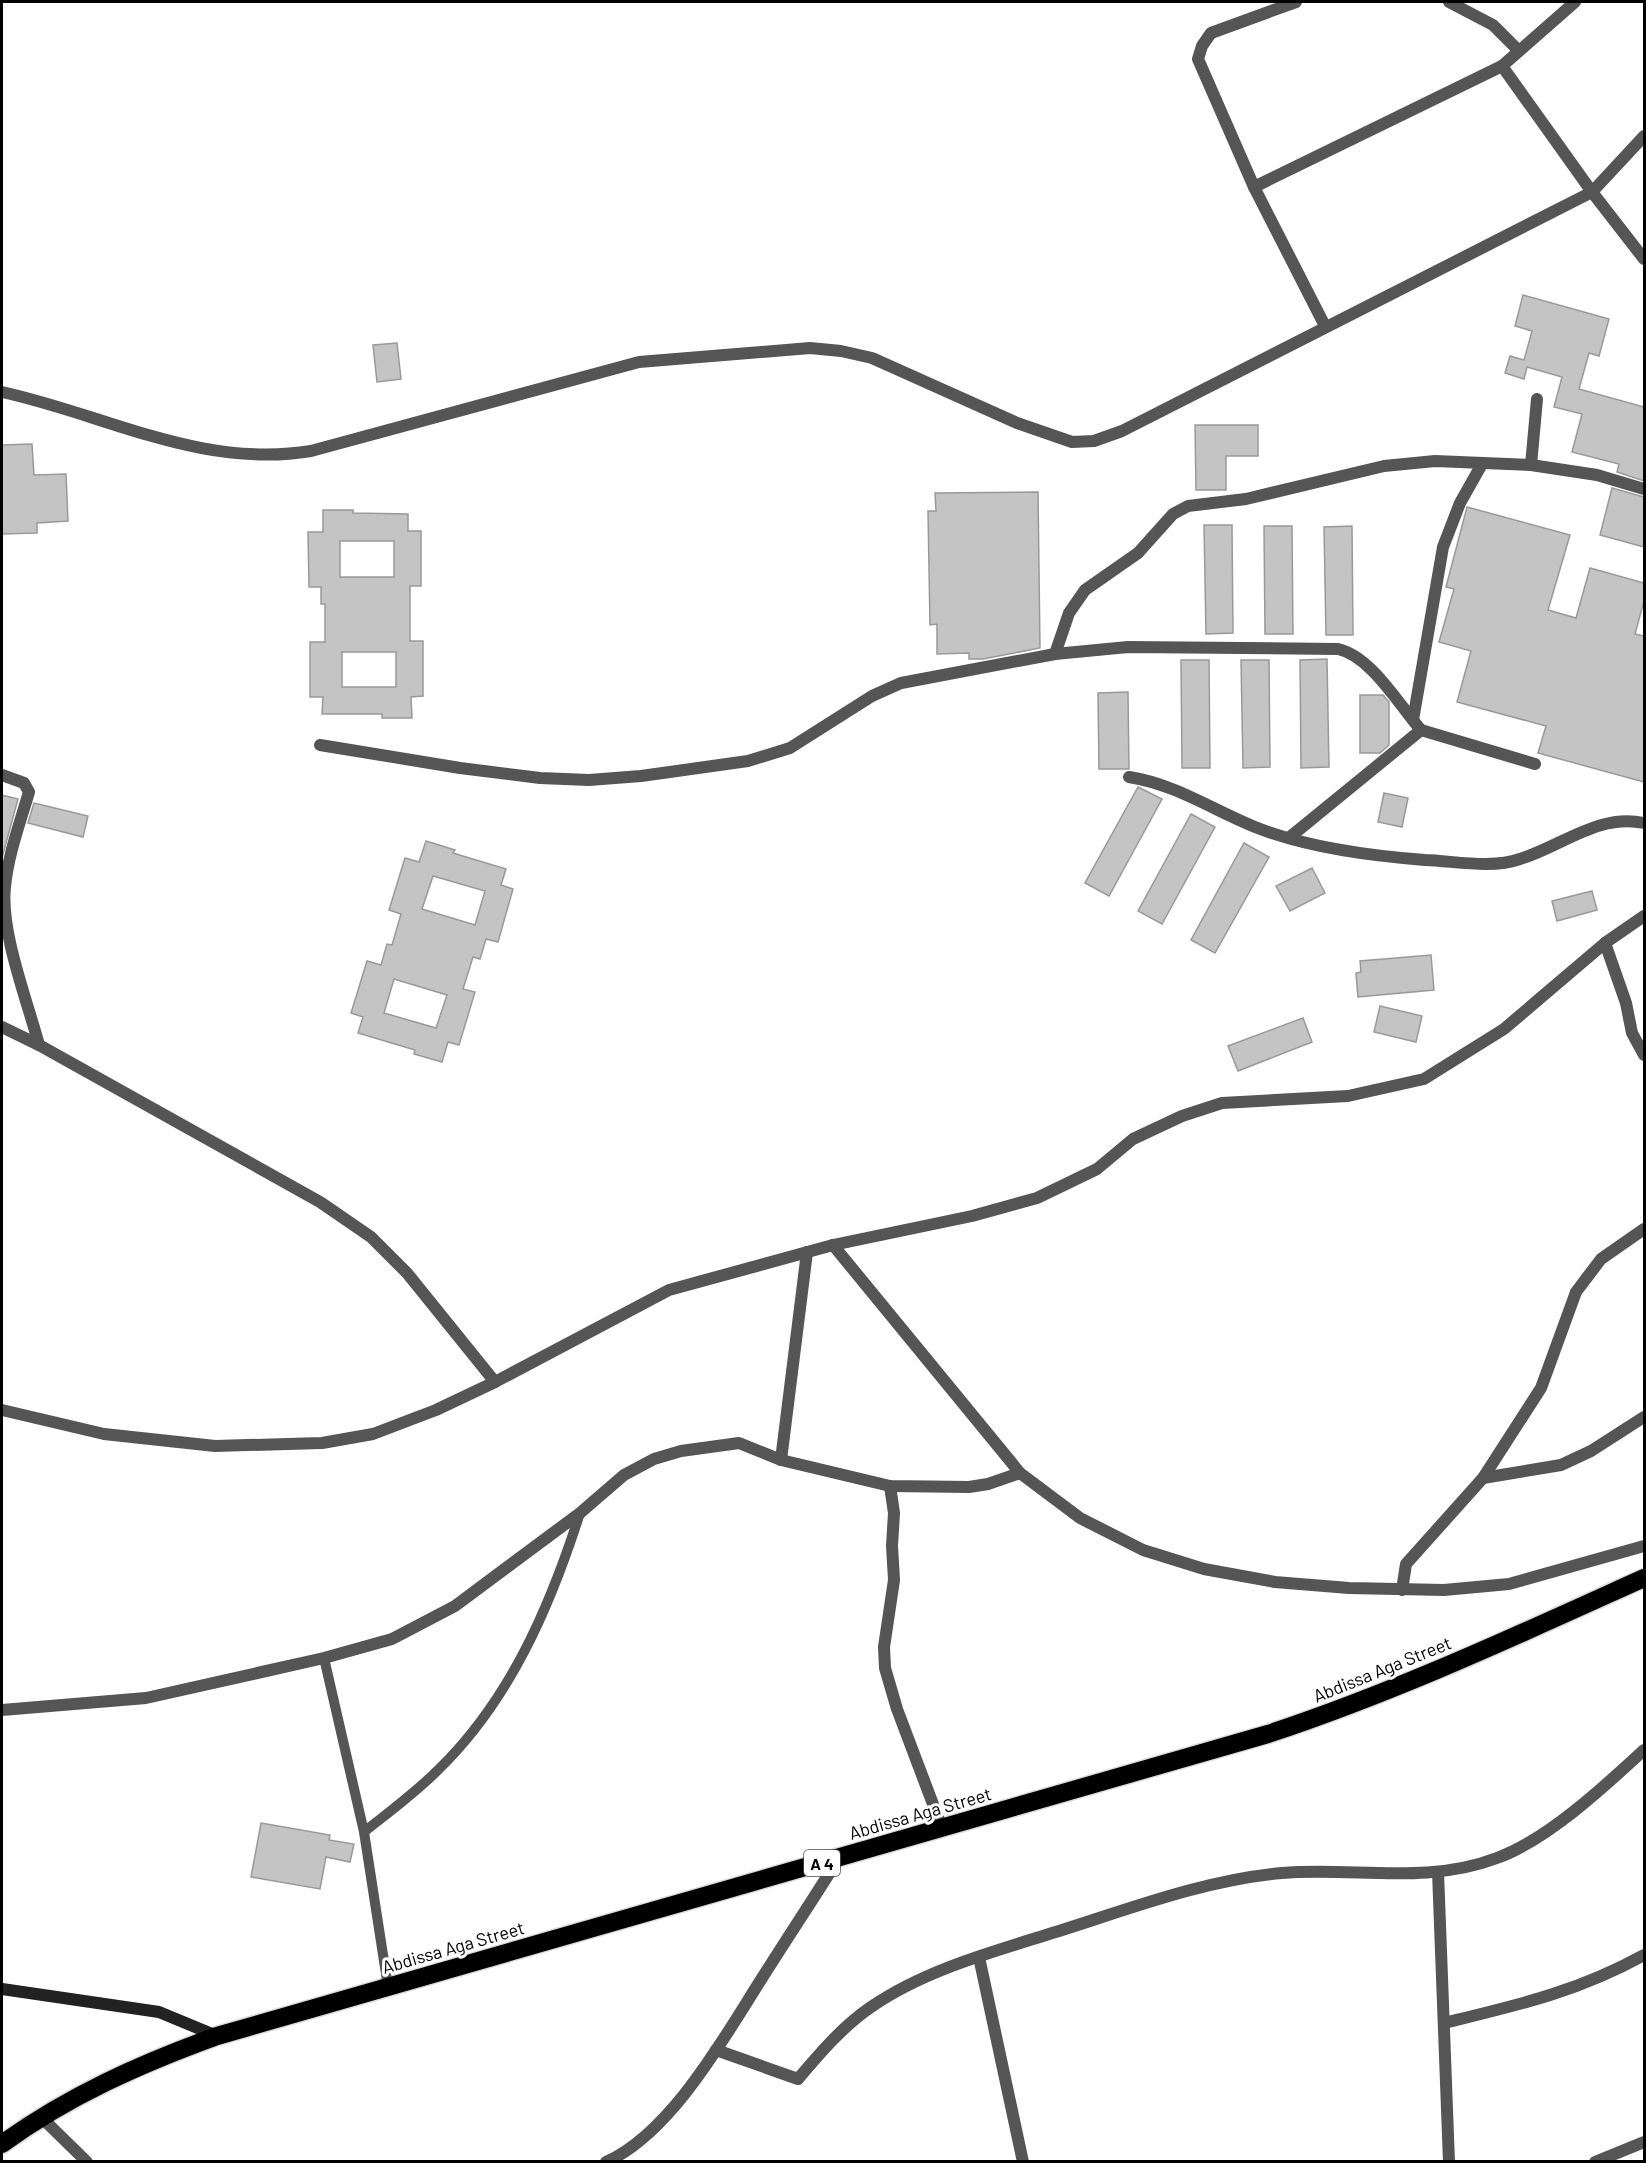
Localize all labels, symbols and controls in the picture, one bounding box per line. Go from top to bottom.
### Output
street label: Abdissa Aga Street [1310,1631,1454,1707]
street label: Abdissa Aga Street [846,1782,994,1844]
road number: A 4 [804,1850,840,1876]
street label: Abdissa Aga Street [379,1916,527,1978]

